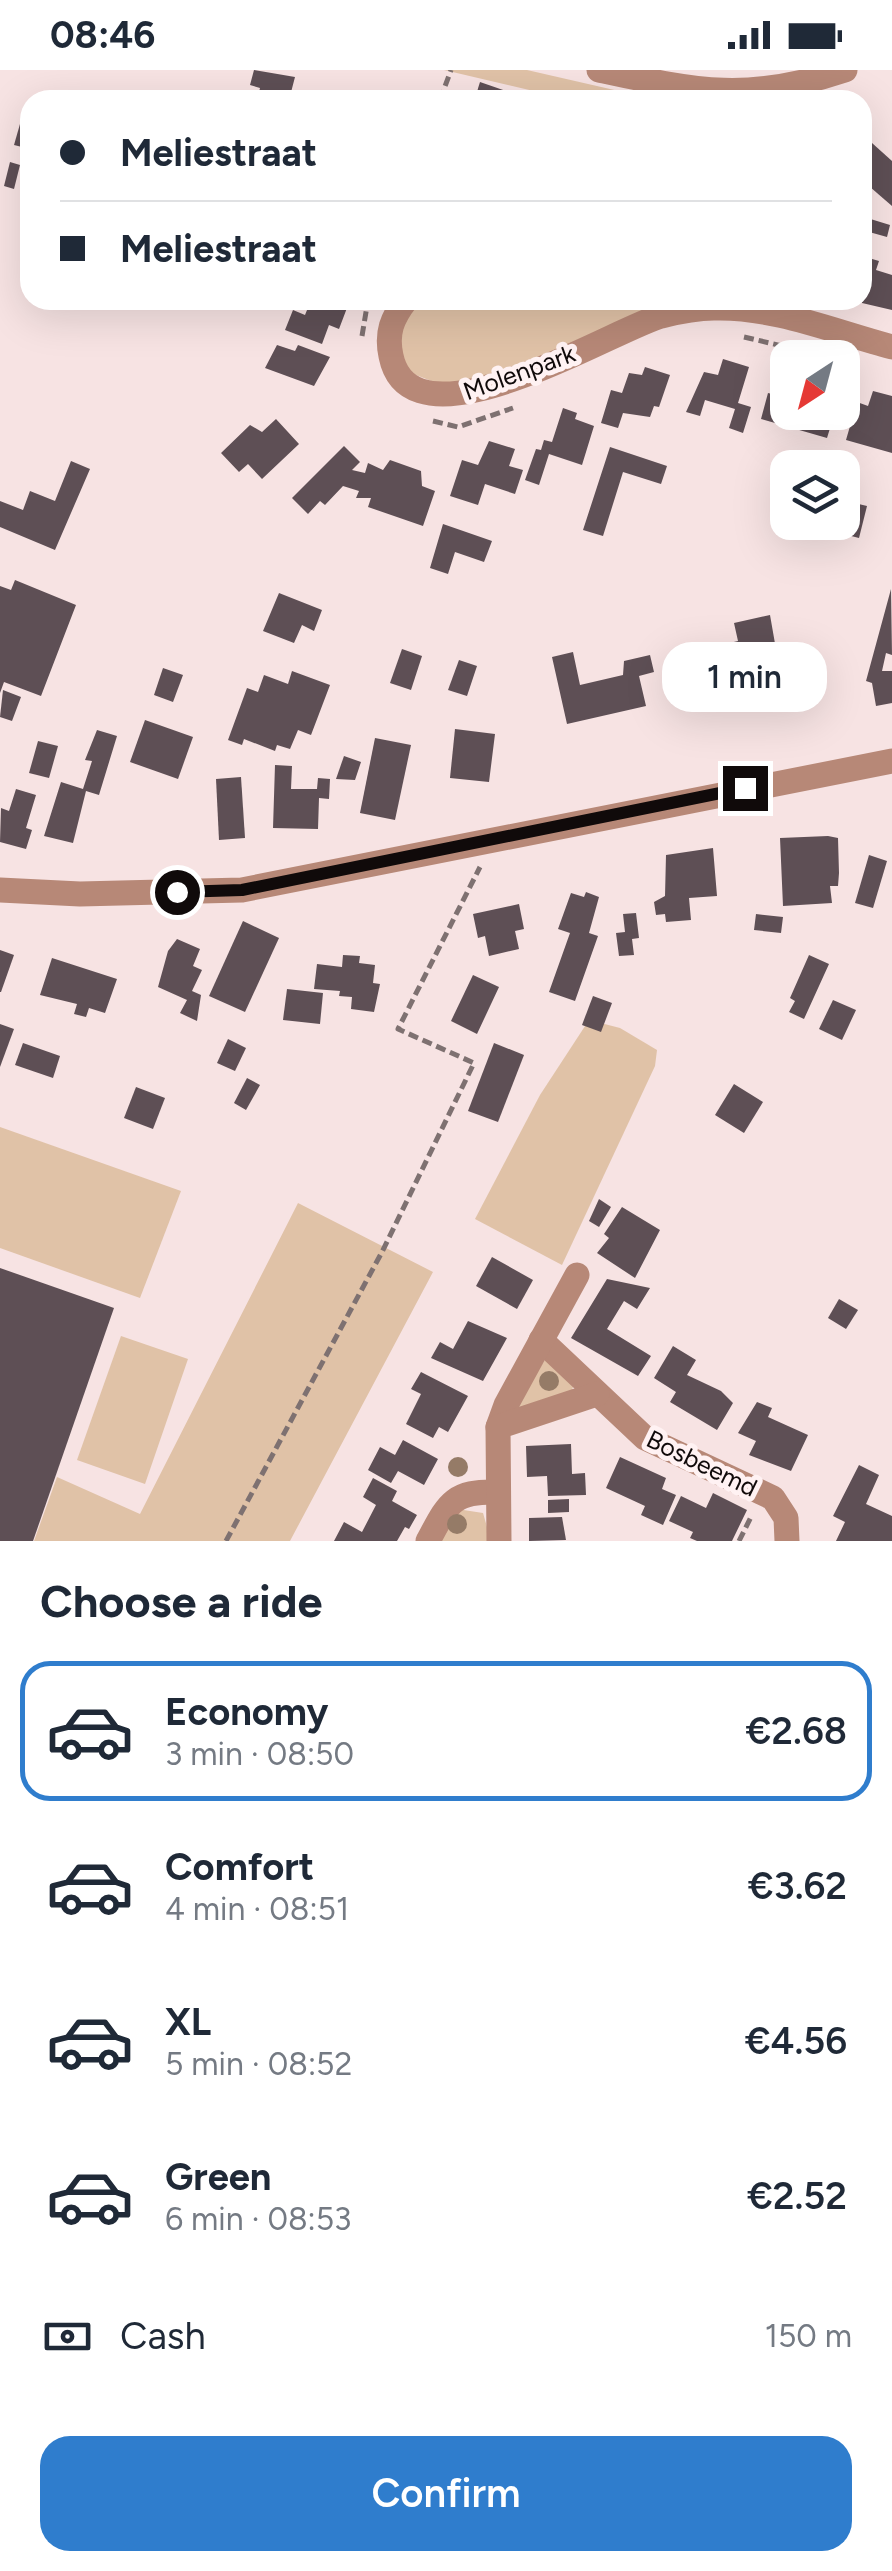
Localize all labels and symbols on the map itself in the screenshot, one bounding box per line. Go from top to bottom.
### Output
street label: Molenpark [459,338,580,406]
north arrow [770,340,860,430]
callout: 1 min [662,643,828,713]
route end [723,766,768,811]
route start [155,870,200,915]
street label: Bosbeemd [642,1423,762,1503]

